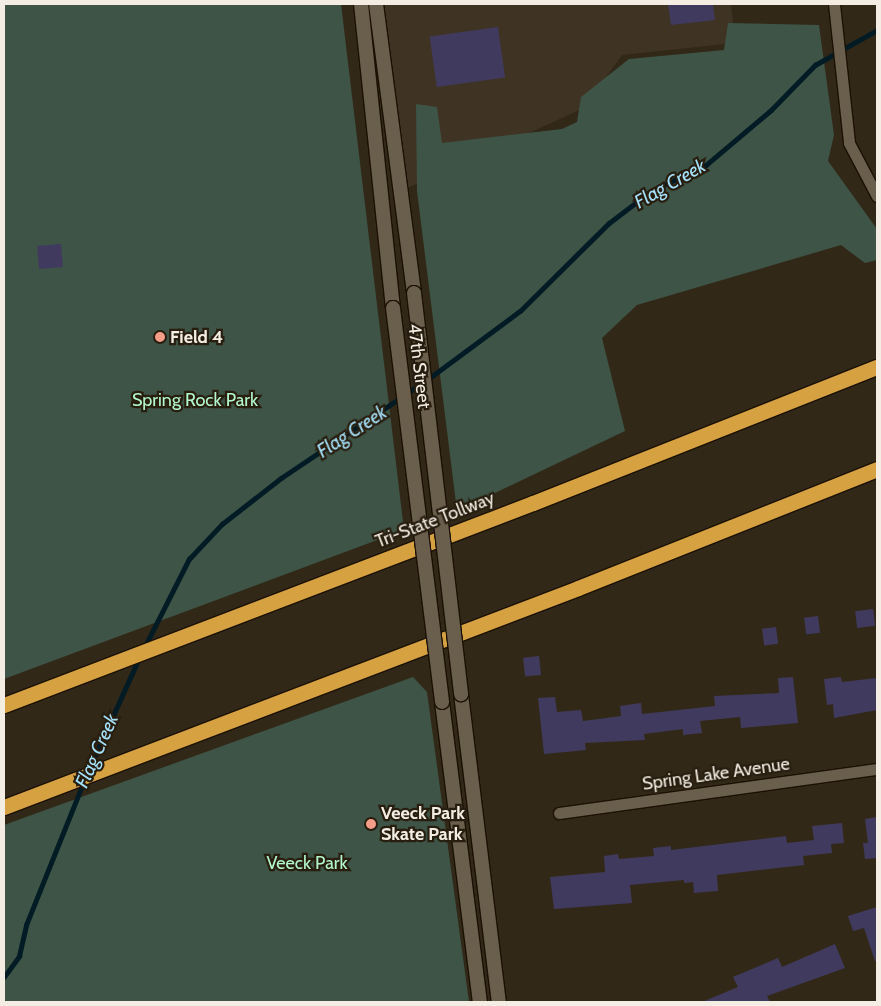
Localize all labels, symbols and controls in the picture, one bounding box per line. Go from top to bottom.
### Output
water label: Flag Creek [630,155,710,213]
street label: 47th Street [403,322,435,410]
place label: Field 4 [170,326,223,348]
marker: Field 4 [154,331,166,343]
park label: Spring Rock Park [132,389,258,411]
water label: Flag Creek [313,401,391,463]
street label: Tri-State Tollway [372,487,498,553]
water label: Flag Creek [71,711,123,791]
street label: Spring Lake Avenue [641,753,791,795]
place label: Veeck Park Skate Park [381,803,465,846]
marker: Veeck Park Skate Park [365,818,377,830]
park label: Veeck Park [266,852,348,874]

